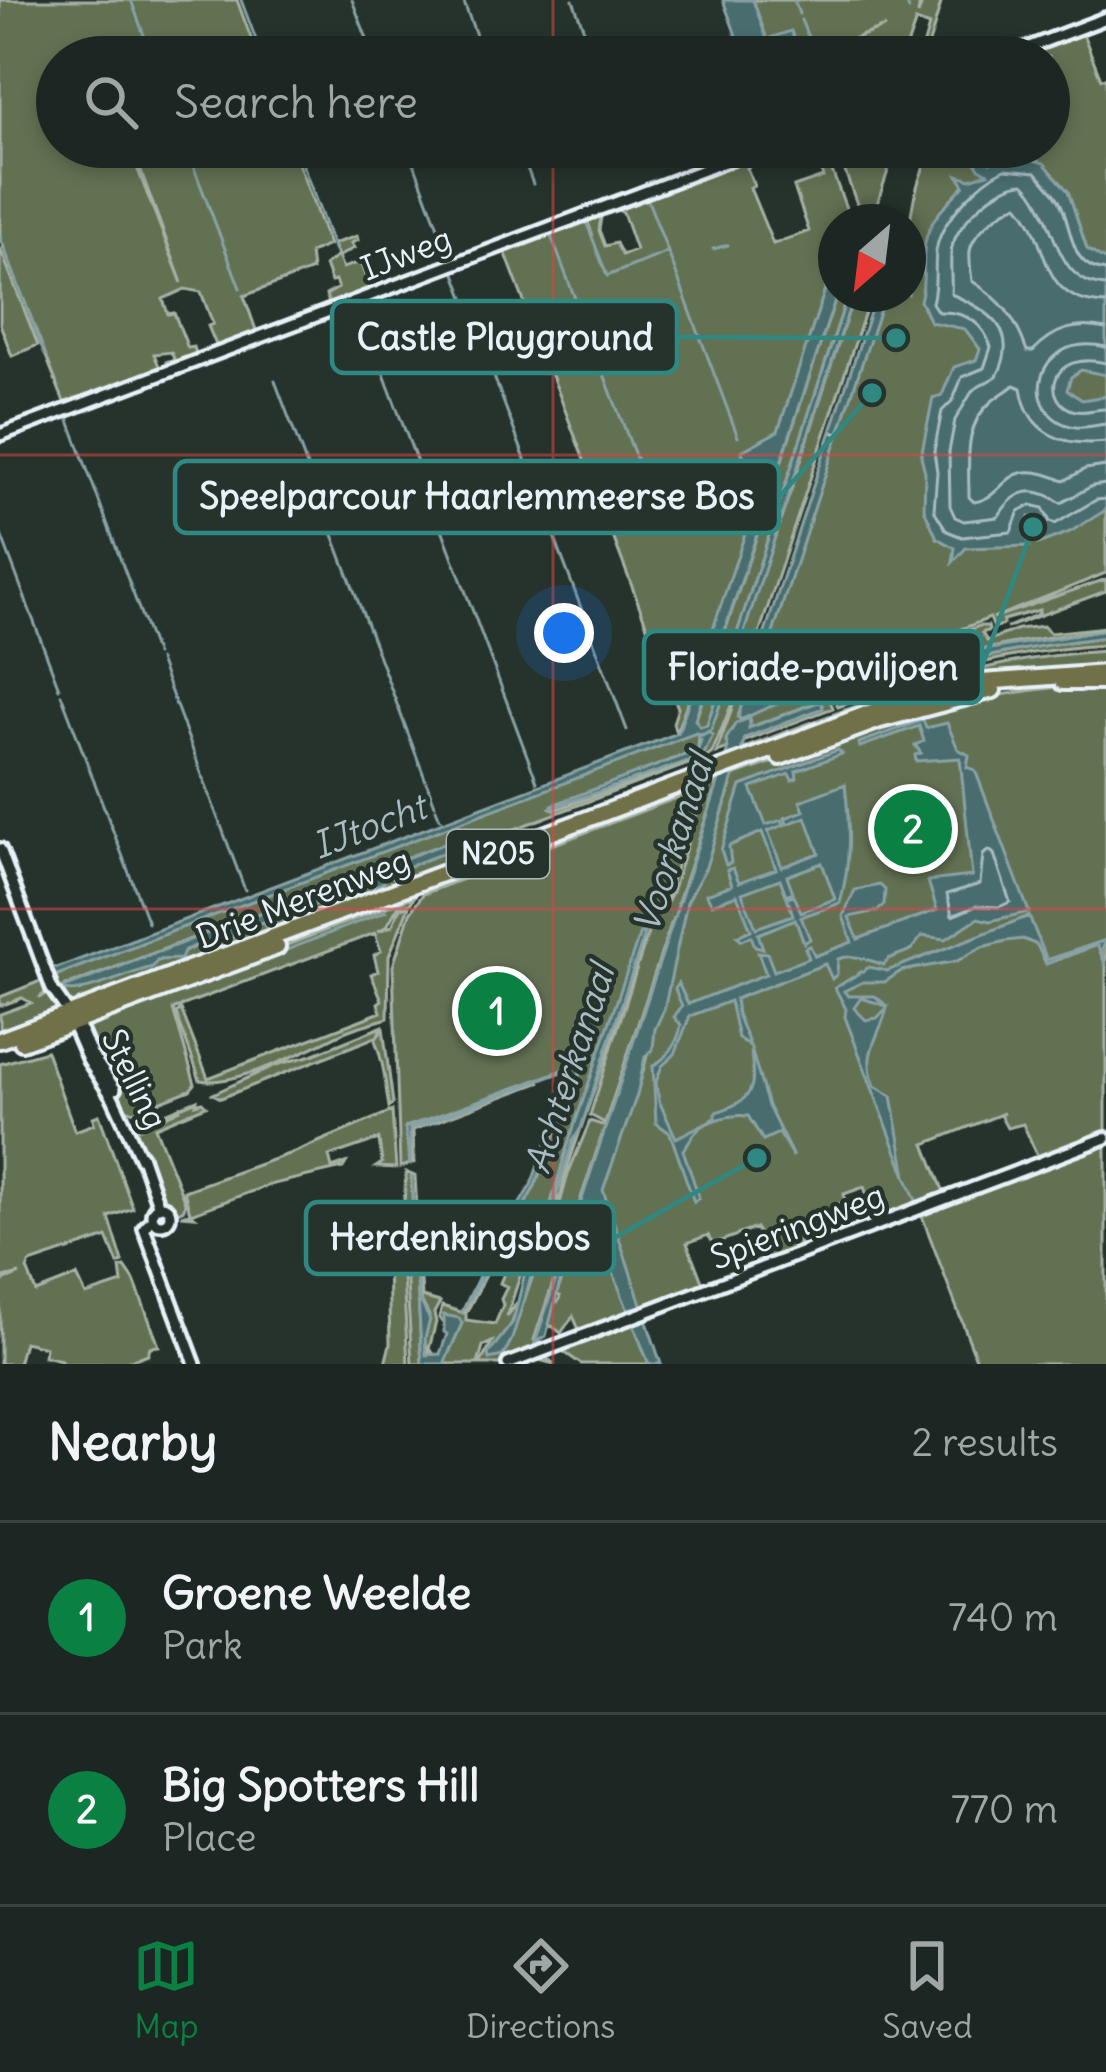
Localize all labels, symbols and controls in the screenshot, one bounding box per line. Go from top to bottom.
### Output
search box [36,36,1070,168]
icon: search [78,69,144,135]
text: Search here [174,74,418,130]
north arrow [818,204,926,312]
street label: IJweg [355,217,457,289]
callout: Castle Playground [332,301,677,373]
text: Castle Playground [357,315,653,360]
callout: Speelparcour Haarlemmeerse Bos [175,461,779,533]
text: Speelparcour Haarlemmeerse Bos [199,474,755,519]
your location [534,603,594,663]
callout: Floriade-paviljoen [644,631,982,703]
text: Floriade-paviljoen [668,645,958,690]
water label: Voorkanaal [624,744,725,938]
water label: IJtocht [306,783,436,869]
pin: 2 [874,784,952,874]
road number: N205 [447,830,549,878]
street label: Drie Merenweg [190,838,416,958]
water label: Achterkanaal [515,955,626,1179]
pin: 1 [458,966,536,1056]
street label: Stelling [93,1022,177,1136]
street label: Spieringweg [704,1174,890,1278]
callout: Herdenkingsbos [306,1202,614,1274]
text: Herdenkingsbos [330,1215,590,1260]
text: Nearby [48,1410,217,1474]
text: 2 results [911,1418,1058,1467]
text: Groene Weelde [162,1565,471,1621]
text: 1 [79,1593,95,1642]
text: 740 m [948,1593,1058,1642]
text: Park [162,1621,243,1670]
text: Big Spotters Hill [162,1757,479,1813]
text: 2 [76,1785,98,1834]
text: 770 m [951,1785,1058,1834]
text: Place [162,1813,256,1862]
tab: Map [133,1933,199,2047]
tab: Directions [466,1933,615,2047]
tab: Saved [882,1933,973,2047]

